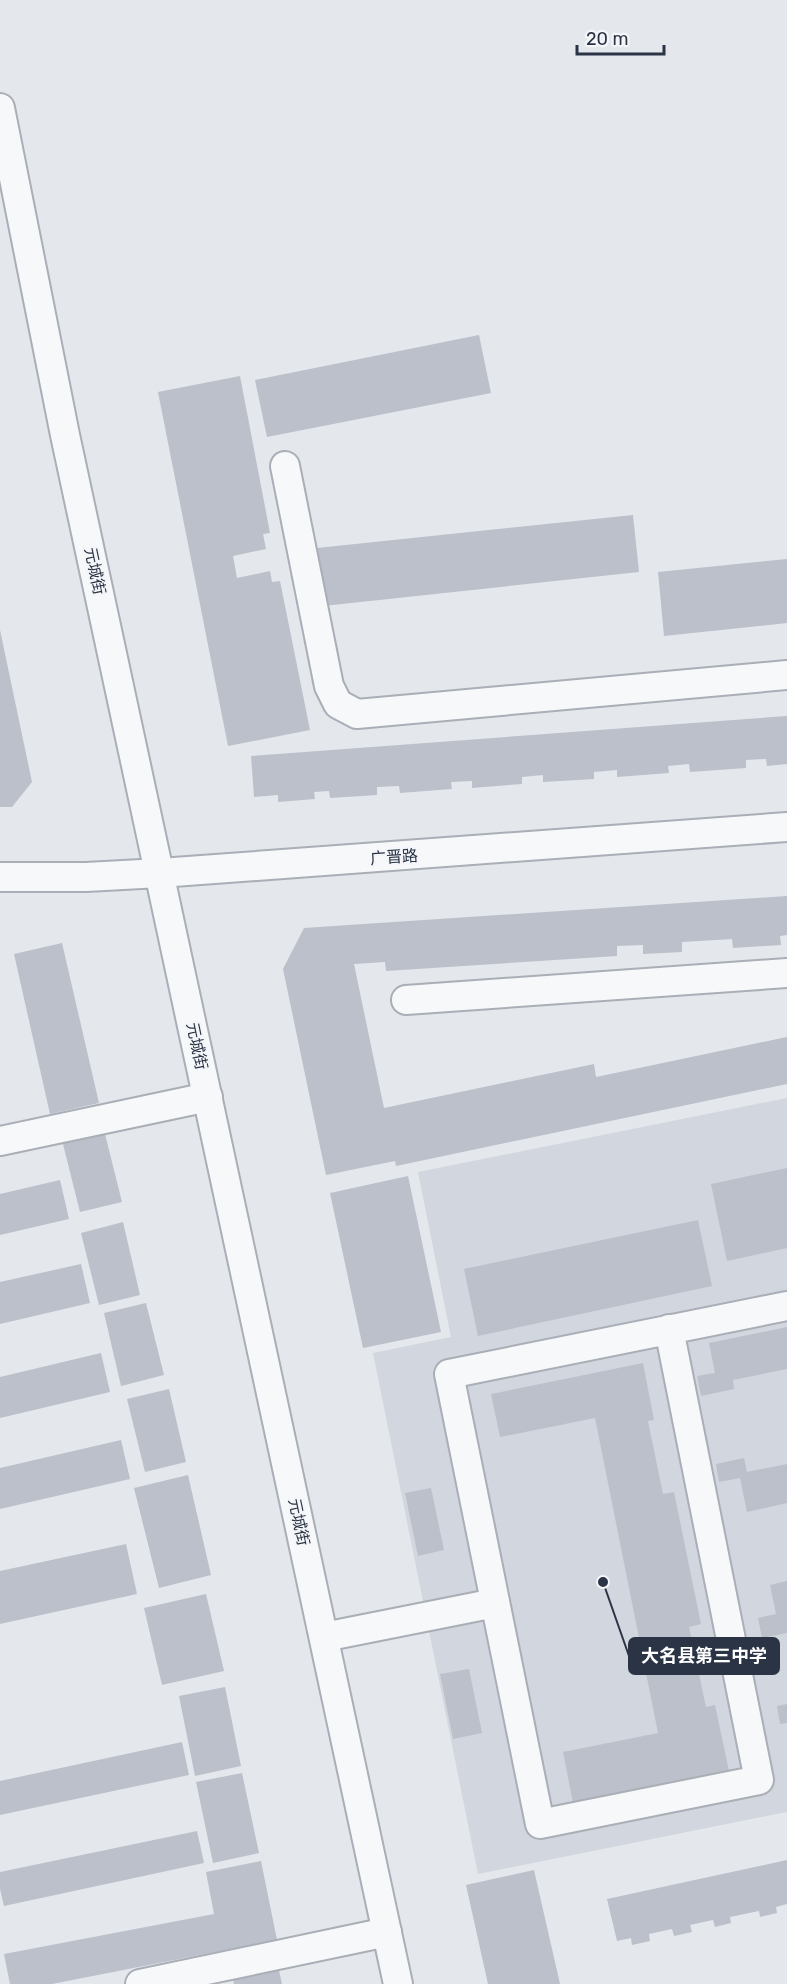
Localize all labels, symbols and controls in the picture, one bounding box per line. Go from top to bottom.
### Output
scale bar [577,18,664,56]
text: 20 m [586,28,628,50]
street label: 元城街 [81,546,109,596]
street label: 广晋路 [369,846,419,868]
street label: 元城街 [183,1021,211,1071]
street label: 元城街 [285,1497,313,1547]
callout: 大名县第三中学 [629,1638,779,1674]
text: 大名县第三中学 [641,1645,767,1667]

